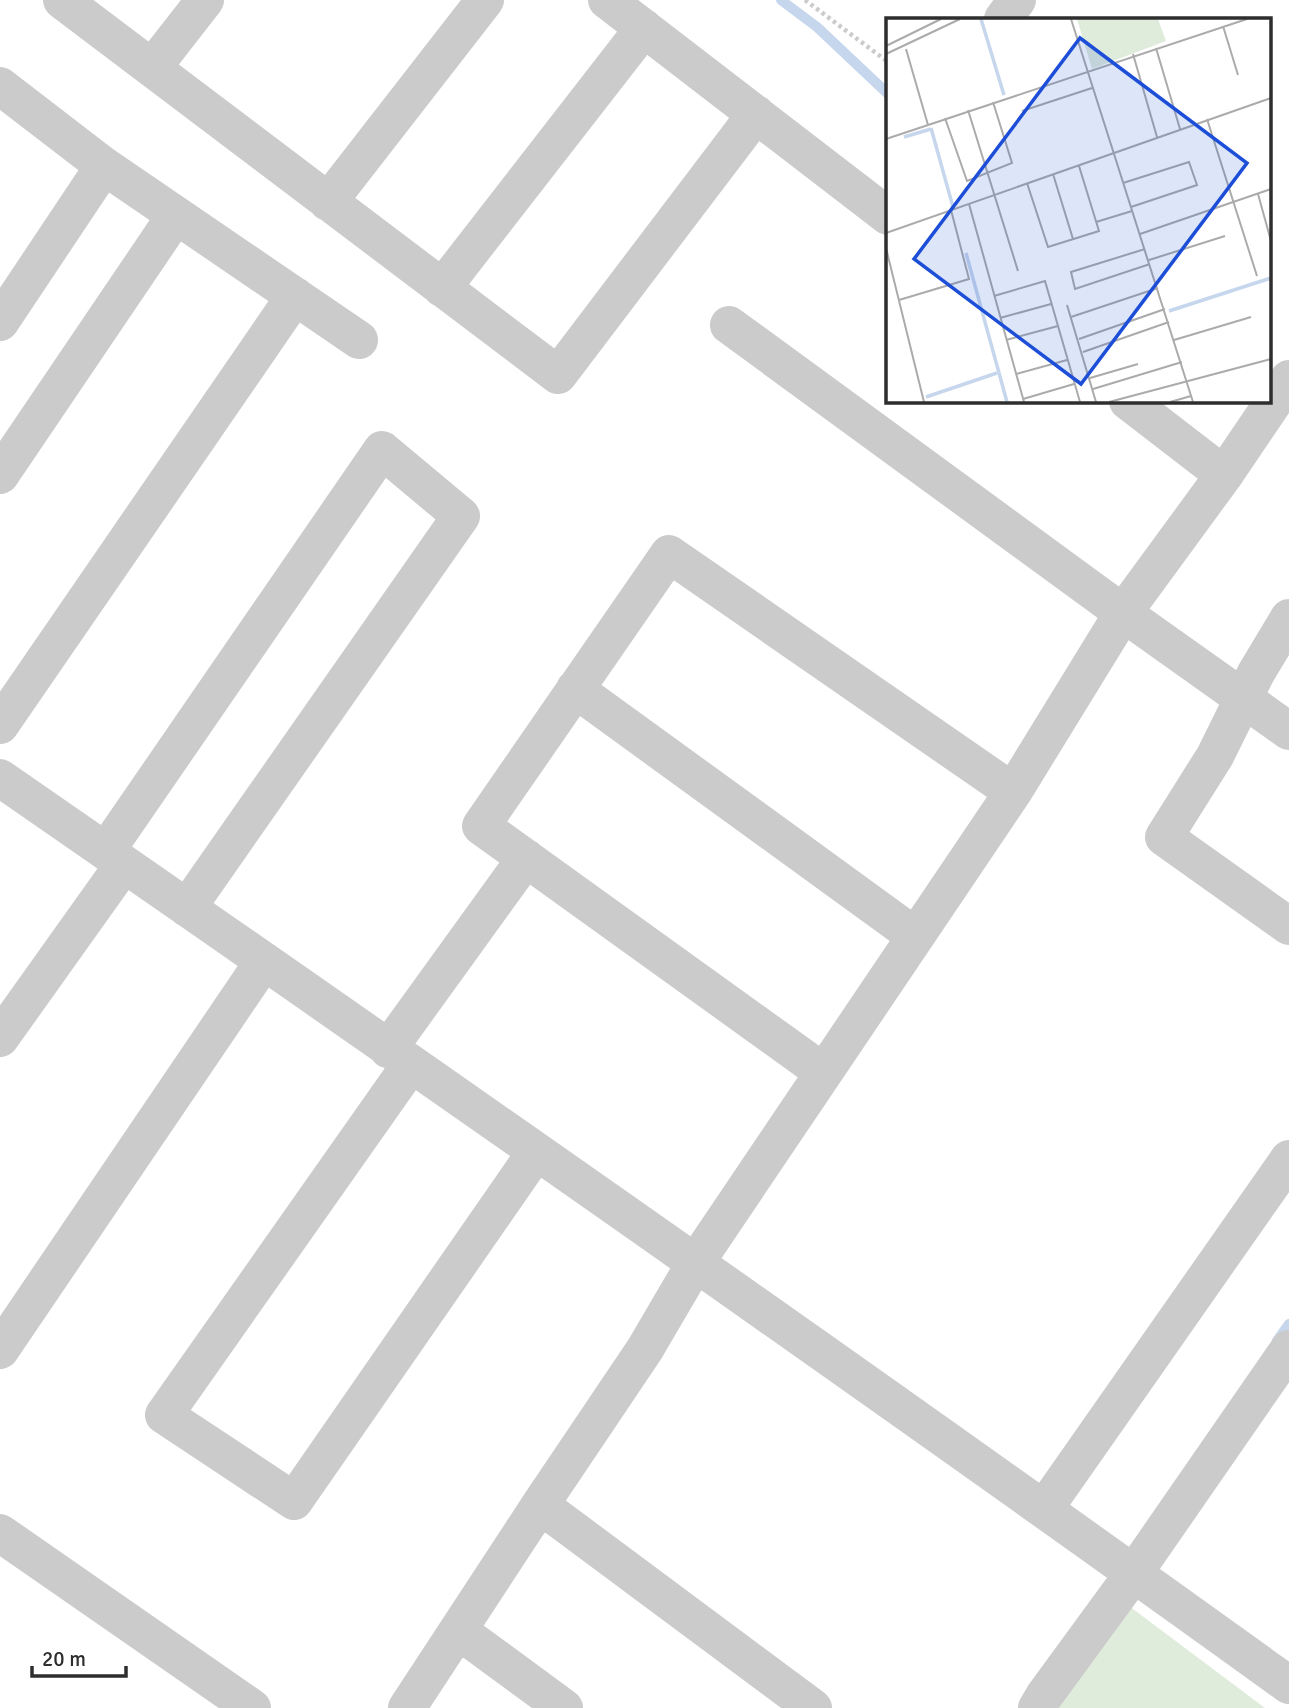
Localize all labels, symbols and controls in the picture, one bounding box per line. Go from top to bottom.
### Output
inset map [886,18,1272,402]
scale bar [32,1634,126,1678]
text: 20 m [42,1646,86,1672]

